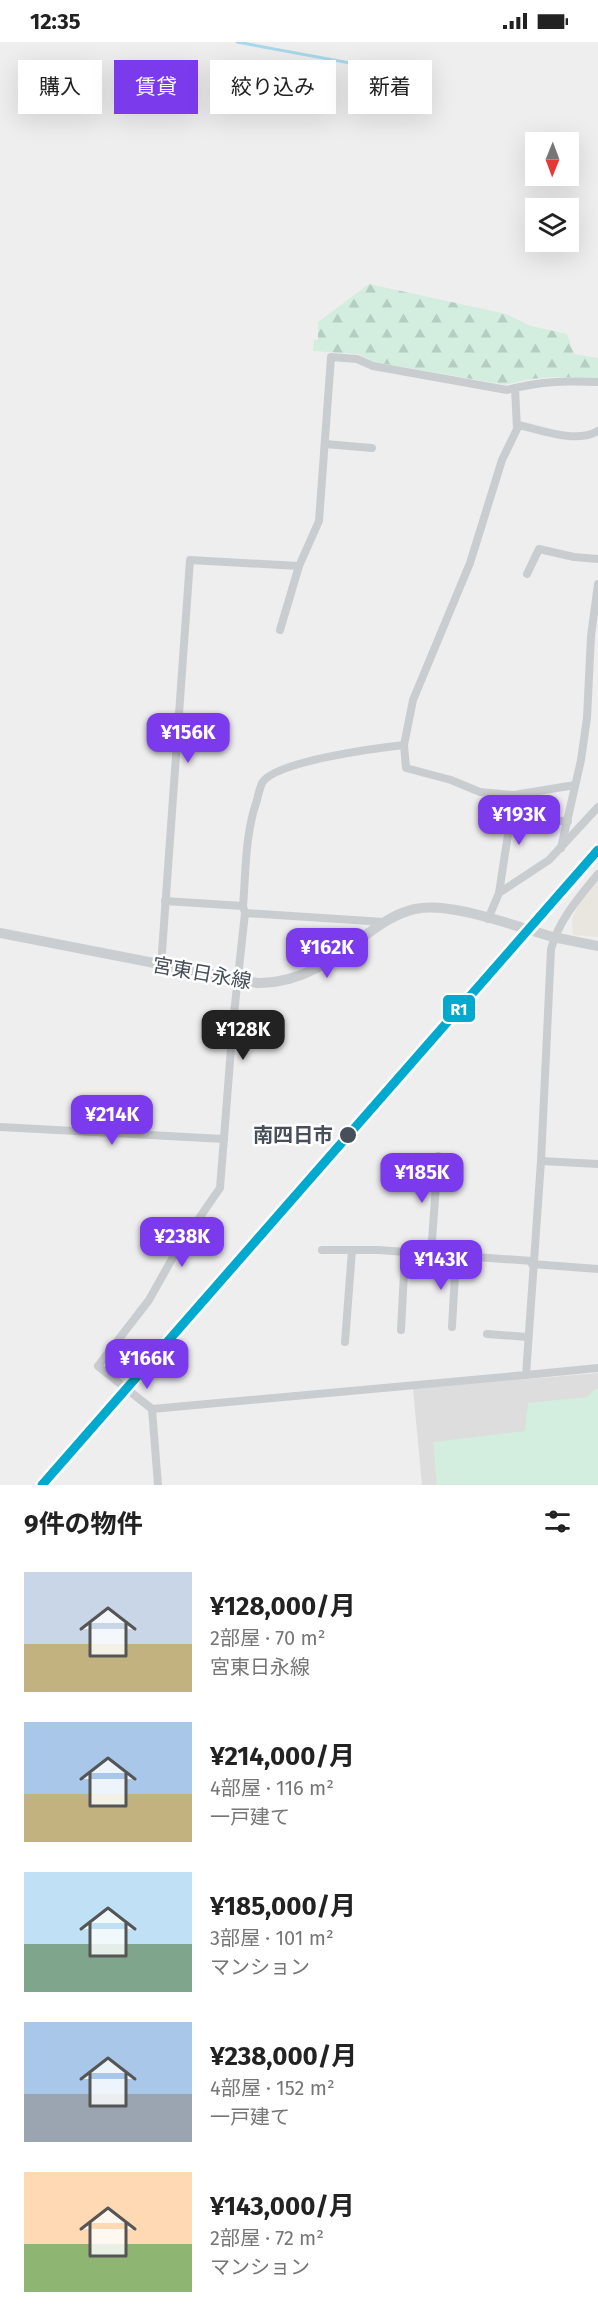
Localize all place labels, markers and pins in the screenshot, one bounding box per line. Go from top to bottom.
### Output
pin: ¥156K [146,713,230,764]
pin: ¥193K [477,795,561,846]
pin: ¥162K [285,928,369,979]
pin: ¥128K [201,1010,285,1061]
pin: ¥214K [70,1095,154,1146]
place label: 南四日市 [253,1123,333,1147]
marker: 南四日市 [338,1125,358,1145]
pin: ¥185K [380,1153,464,1204]
pin: ¥238K [140,1217,224,1268]
pin: ¥143K [399,1240,483,1291]
pin: ¥166K [105,1339,189,1390]

